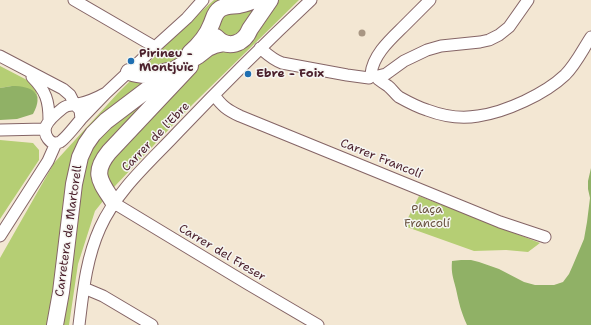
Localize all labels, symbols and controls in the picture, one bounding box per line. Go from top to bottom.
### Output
place label: Pirineu - Montjuïc [139,47,194,75]
marker: Pirineu - Montjuïc [126,56,136,66]
place label: Ebre - Foix [256,67,324,81]
marker: Ebre - Foix [243,69,253,79]
street label: Carrer de l'Ebre [119,99,193,175]
street label: Carrer Francolí [338,136,424,182]
street label: Carretera de Martorell [53,164,85,298]
park label: Plaça Francolí [404,203,450,231]
street label: Carrer del Freser [176,221,268,285]

